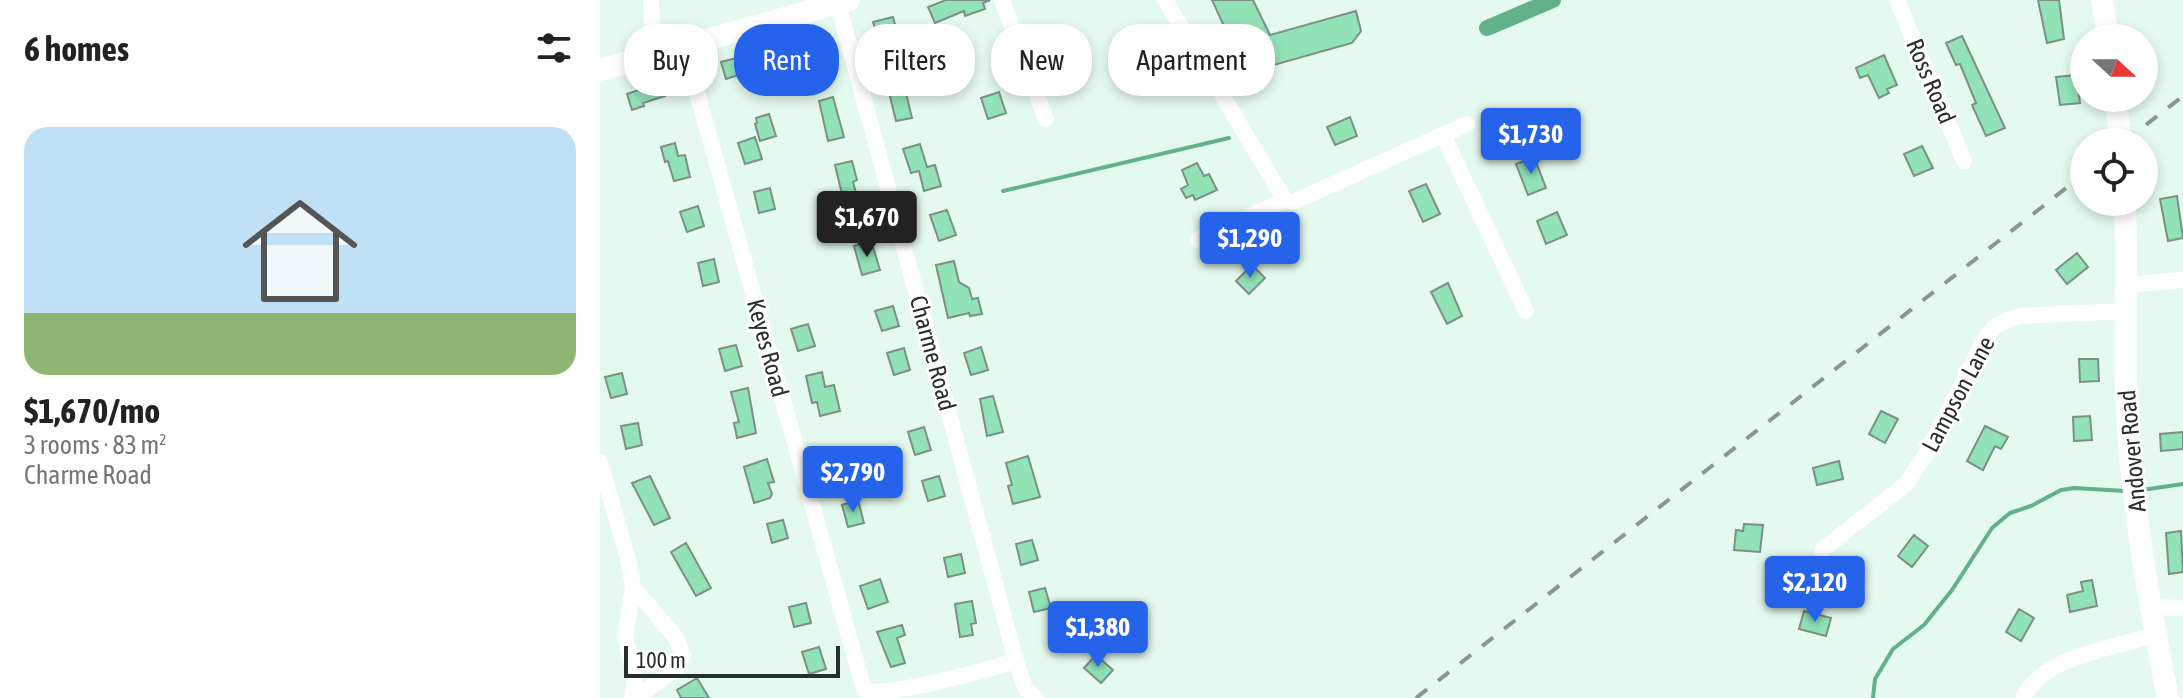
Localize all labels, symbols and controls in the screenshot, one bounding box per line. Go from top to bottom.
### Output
chip: Buy [624,24,718,96]
chip: Rent [734,24,839,96]
chip: Filters [855,24,975,96]
chip: New [991,24,1092,96]
chip: Apartment [1108,24,1275,96]
north arrow [2070,24,2158,112]
map controls [2070,24,2158,216]
icon: filters [532,26,576,70]
text: 6 homes [24,29,129,68]
street label: Ross Road [1901,35,1961,127]
pin: $1,730 [1466,108,1596,176]
text: $1,730 [1499,119,1563,149]
button: locate [2070,128,2158,216]
icon: home [228,179,372,323]
pin: $1,670 [802,191,932,259]
text: $1,670 [835,202,899,232]
pin: $1,290 [1185,212,1315,280]
text: $1,290 [1218,223,1282,253]
street label: Charme Road [905,293,961,413]
street label: Keyes Road [742,296,794,400]
street label: Lampson Lane [1916,332,2000,456]
street label: Andover Road [2113,389,2151,513]
text: $1,670/mo [24,391,160,430]
text: 3 rooms · 83 m² [24,430,166,460]
pin: $2,790 [788,446,918,514]
text: $2,790 [821,457,885,487]
text: Charme Road [24,460,152,490]
pin: $2,120 [1750,556,1880,624]
text: $2,120 [1783,567,1847,597]
pin: $1,380 [1033,601,1163,669]
text: $1,380 [1066,612,1130,642]
scale bar [624,642,840,678]
text: 100 m [636,647,686,673]

